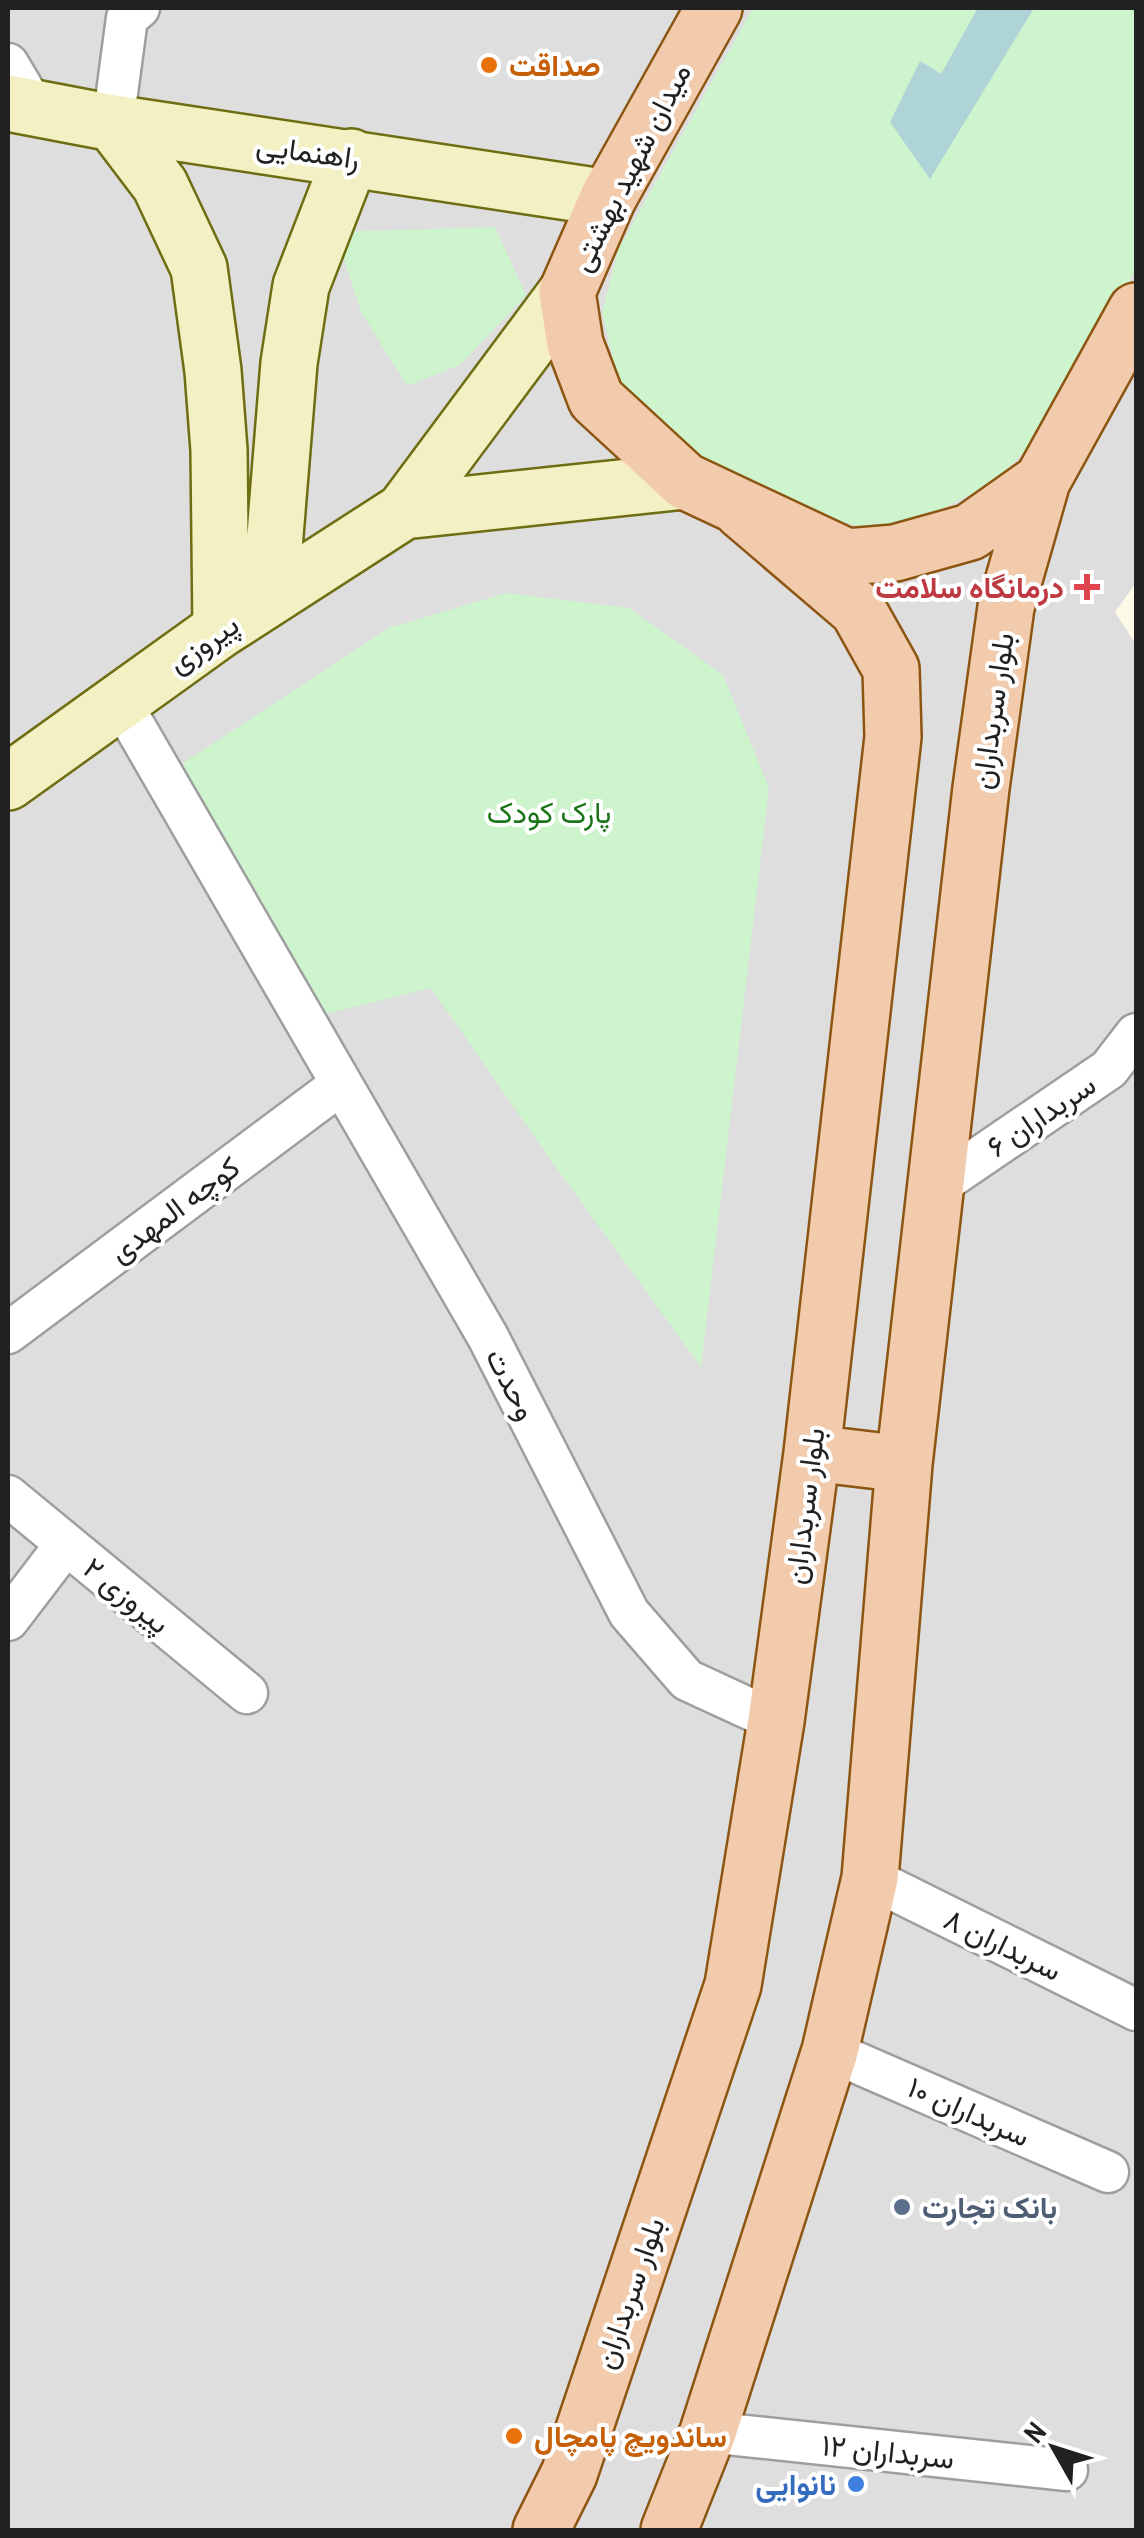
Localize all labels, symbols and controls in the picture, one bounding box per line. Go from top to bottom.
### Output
place label: صداقت [509,45,601,85]
marker: صداقت [478,54,500,76]
street label: میدان شهید بهشتی [560,56,700,278]
street label: راهنمایی [254,124,362,178]
place label: درمانگاه سلامت [875,567,1064,607]
marker: درمانگاه سلامت [1074,574,1100,600]
street label: پیروزی [159,604,247,683]
street label: بلوار سربداران [961,630,1023,792]
park label: پارک کودک [487,792,611,833]
street label: سربداران ۶ [979,1064,1103,1166]
street label: کوچه المهدی [100,1147,248,1272]
street label: وحدت [477,1341,547,1427]
street label: بلوار سربداران [775,1425,833,1587]
street label: پیروزی ۲ [75,1548,179,1643]
street label: سربداران ۸ [937,1898,1069,1990]
street label: سربداران ۱۰ [902,2066,1036,2156]
place label: بانک تجارت [922,2187,1057,2227]
marker: بانک تجارت [891,2196,913,2218]
street label: بلوار سربداران [584,2212,674,2374]
north arrow [1004,2398,1104,2498]
text: N [1015,2414,1055,2451]
place label: ساندویچ پامچال [534,2416,727,2457]
street label: سربداران ۱۲ [820,2424,956,2478]
marker: ساندویچ پامچال [503,2425,525,2447]
place label: نانوایی [755,2464,836,2504]
marker: نانوایی [845,2473,867,2495]

